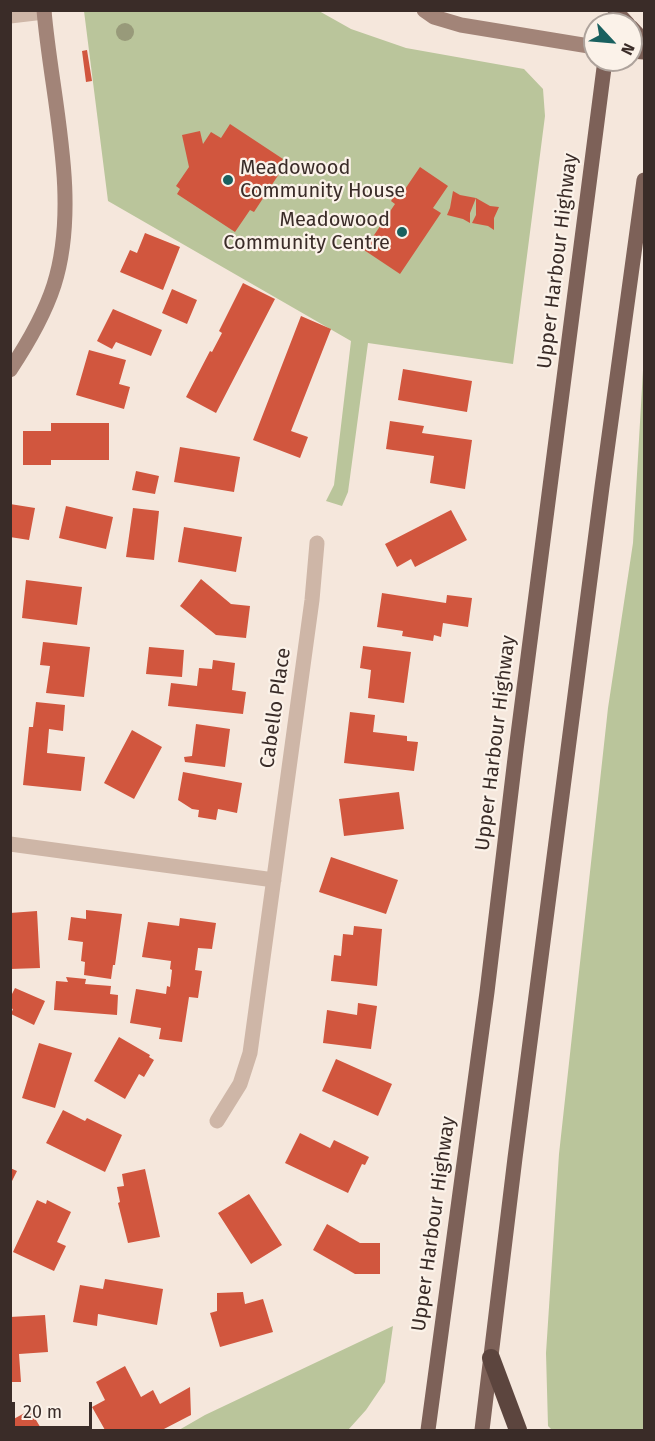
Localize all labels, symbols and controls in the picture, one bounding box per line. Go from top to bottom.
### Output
north arrow [583,12,643,72]
text: N [617,40,639,58]
street label: Upper Harbour Highway [533,152,583,370]
place label: Meadowood Community House [240,156,405,203]
marker: Meadowood Community House [221,173,235,187]
place label: Meadowood Community Centre [223,208,390,255]
marker: Meadowood Community Centre [395,225,409,239]
street label: Upper Harbour Highway [471,634,521,852]
street label: Cabello Place [256,646,296,770]
street label: Upper Harbour Highway [407,1115,461,1333]
scale bar [15,1390,94,1428]
text: 20 m [23,1401,62,1423]

